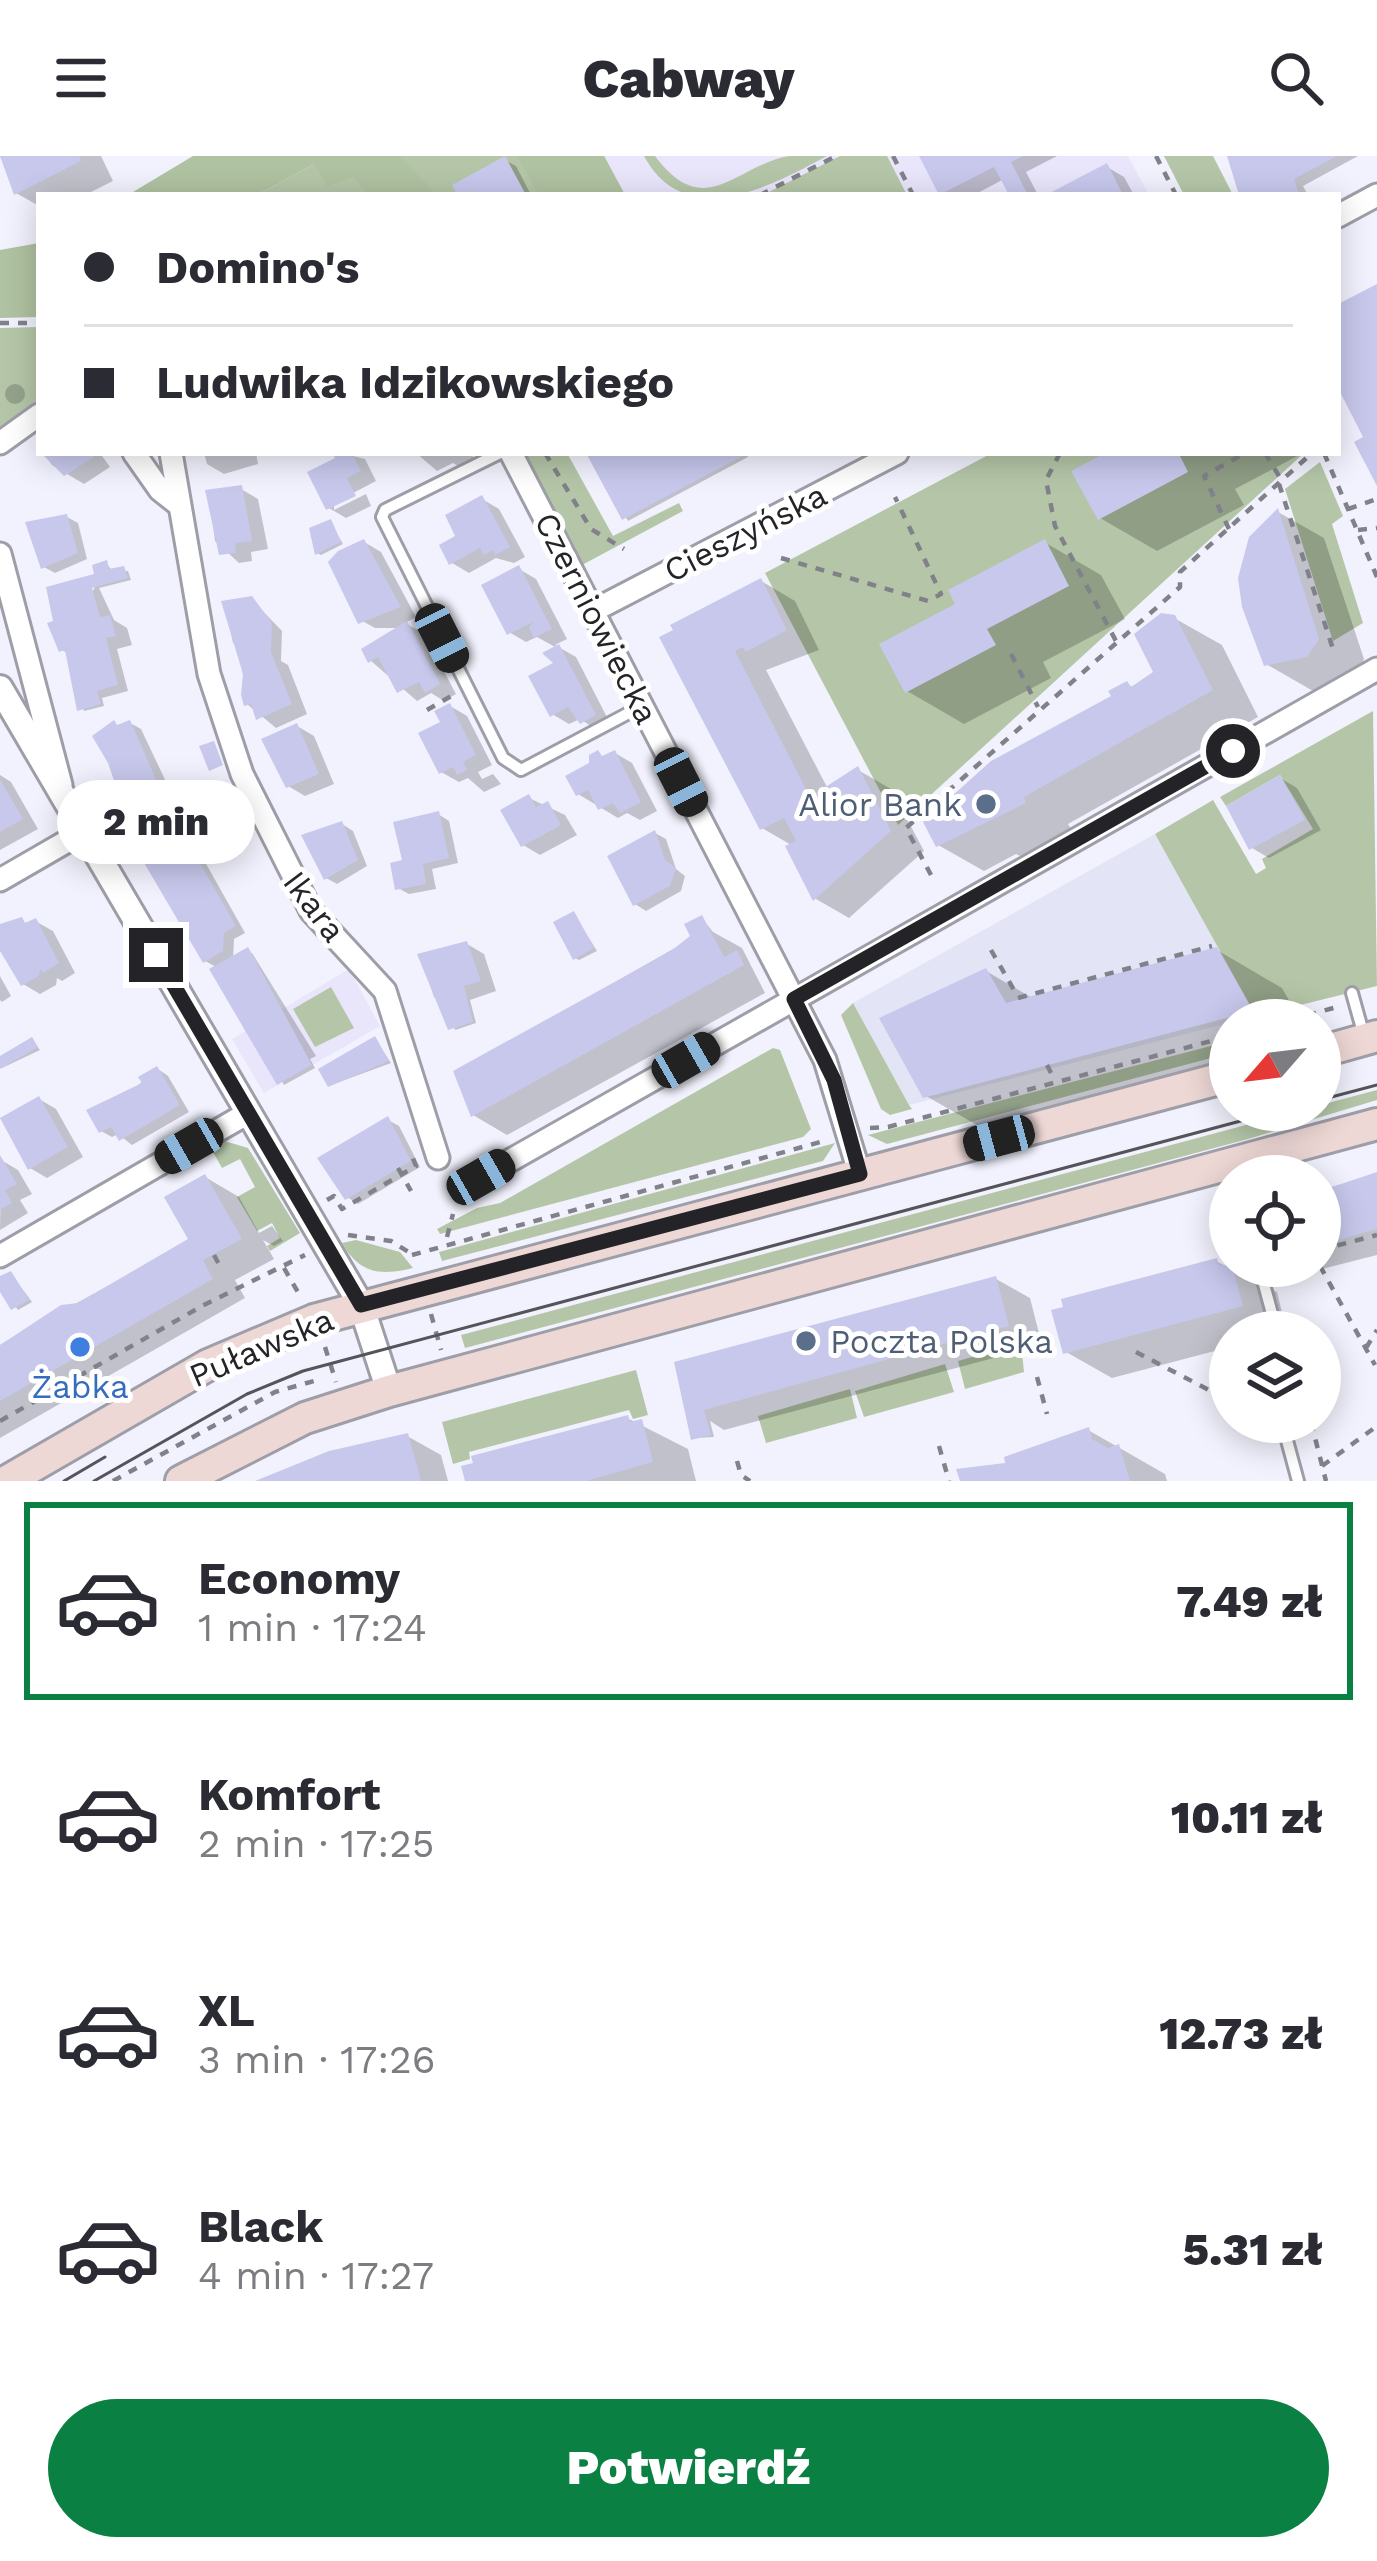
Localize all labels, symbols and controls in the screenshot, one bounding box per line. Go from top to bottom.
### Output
icon: menu [48,45,114,111]
icon: search [1263,45,1329,111]
text: Cabway [583,47,794,110]
text: Domino's [156,241,359,294]
text: Ludwika Idzikowskiego [156,356,674,409]
street label: Cieszyńska [657,475,833,590]
street label: Czerniowiecka [527,506,667,730]
car [410,598,474,678]
route start [1206,724,1260,778]
car [649,742,713,822]
callout: 2 min [57,781,255,865]
place label: Alior Bank [798,785,962,824]
marker: Alior Bank [973,791,999,817]
text: 2 min [103,799,209,844]
street label: Ikara [275,863,354,949]
route end [129,928,183,982]
north arrow [1209,999,1341,1131]
map controls [1209,999,1341,1443]
car [646,1026,726,1094]
car [960,1111,1038,1165]
car [149,1112,229,1180]
car [441,1143,521,1211]
button: locate [1209,1155,1341,1287]
street label: Puławska [183,1300,339,1395]
button: layers [1209,1311,1341,1443]
place label: Poczta Polska [830,1322,1053,1361]
marker: Poczta Polska [793,1328,819,1354]
marker: Żabka [67,1334,93,1360]
place label: Żabka [31,1367,129,1406]
icon: car [54,1547,162,1655]
text: Economy [198,1552,400,1605]
text: 7.49 zł [1176,1575,1323,1628]
text: 1 min · 17:24 [198,1605,427,1650]
icon: car [54,1763,162,1871]
text: Komfort [198,1768,380,1821]
text: 10.11 zł [1171,1791,1323,1844]
text: 2 min · 17:25 [198,1821,434,1866]
icon: car [54,1979,162,2087]
text: XL [198,1984,255,2037]
text: 12.73 zł [1159,2007,1323,2060]
text: 3 min · 17:26 [198,2037,435,2082]
icon: car [54,2195,162,2303]
text: Black [198,2200,323,2253]
text: 5.31 zł [1183,2223,1323,2276]
text: 4 min · 17:27 [198,2253,434,2298]
button: Potwierdź [48,2399,1329,2537]

